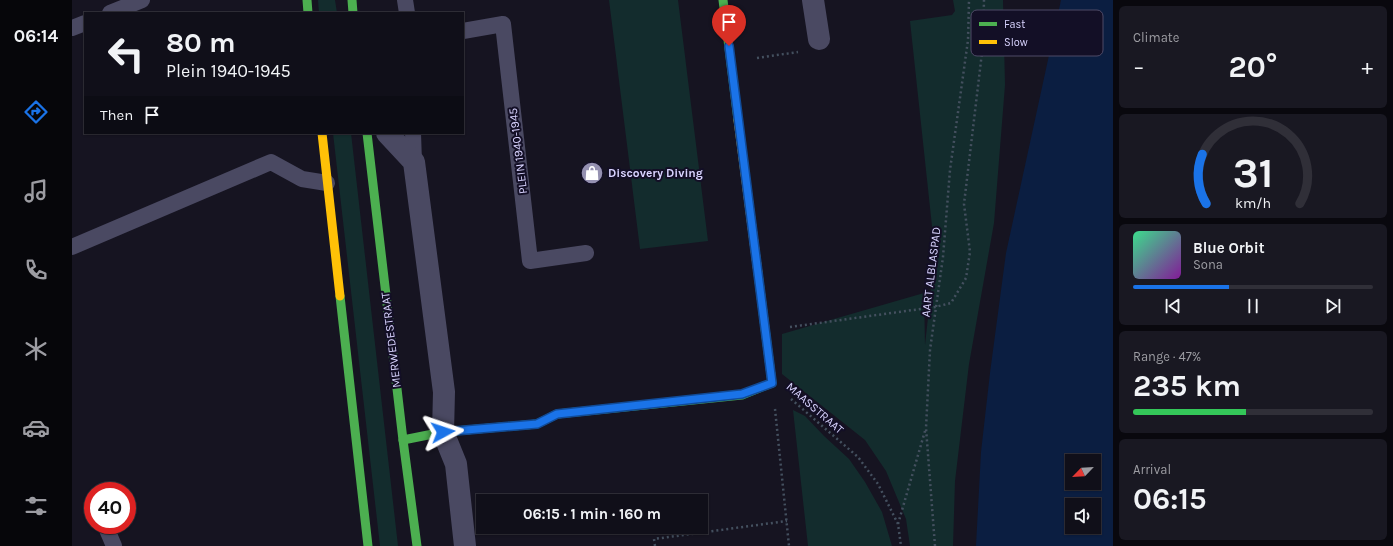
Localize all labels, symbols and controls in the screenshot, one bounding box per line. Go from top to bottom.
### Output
pin [712,5,746,46]
legend [971,10,1103,56]
icon: arrive [718,11,740,33]
text: Fast [1004,18,1025,31]
text: 06:14 [14,25,58,47]
text: 80 m [166,26,235,59]
icon: left [100,28,152,80]
text: Climate [1133,30,1179,45]
text: Slow [1004,36,1028,49]
text: 20° [1229,49,1277,85]
text: − [1133,54,1145,80]
text: + [1361,54,1373,80]
text: Plein 1940-1945 [166,60,291,82]
icon: directions [22,98,50,126]
icon: arrive [141,104,163,126]
text: Then [100,106,133,124]
street label: PLEIN 1940-1945 [506,107,530,195]
text: 31 [1233,148,1273,196]
shop icon: Discovery Diving [579,160,605,186]
place label: Discovery Diving [608,166,703,180]
icon: music [22,177,50,205]
text: km/h [1235,194,1271,211]
street label: AART ALBLASPAD [919,226,943,318]
text: Blue Orbit [1193,239,1265,257]
icon: phone [22,256,50,284]
text: Sona [1193,257,1223,272]
street label: MERWEDESTRAAT [378,291,404,389]
icon: previous [1162,295,1184,317]
icon: pause [1242,295,1264,317]
icon: next [1322,295,1344,317]
icon: climate [22,335,50,363]
text: Range · 47% [1133,349,1201,364]
text: 235 km [1133,368,1241,404]
street label: MAASSTRAAT [784,379,846,437]
position arrow [422,411,464,453]
icon: car [22,414,50,442]
north arrow [1065,454,1101,490]
map controls [1065,454,1101,534]
text: Arrival [1133,462,1171,477]
text: 06:15 [1133,481,1206,517]
speed limit sign: 40 [84,482,136,534]
icon: filters [22,492,50,520]
button: sound [1065,498,1101,534]
text: 06:15 · 1 min · 160 m [523,505,661,523]

